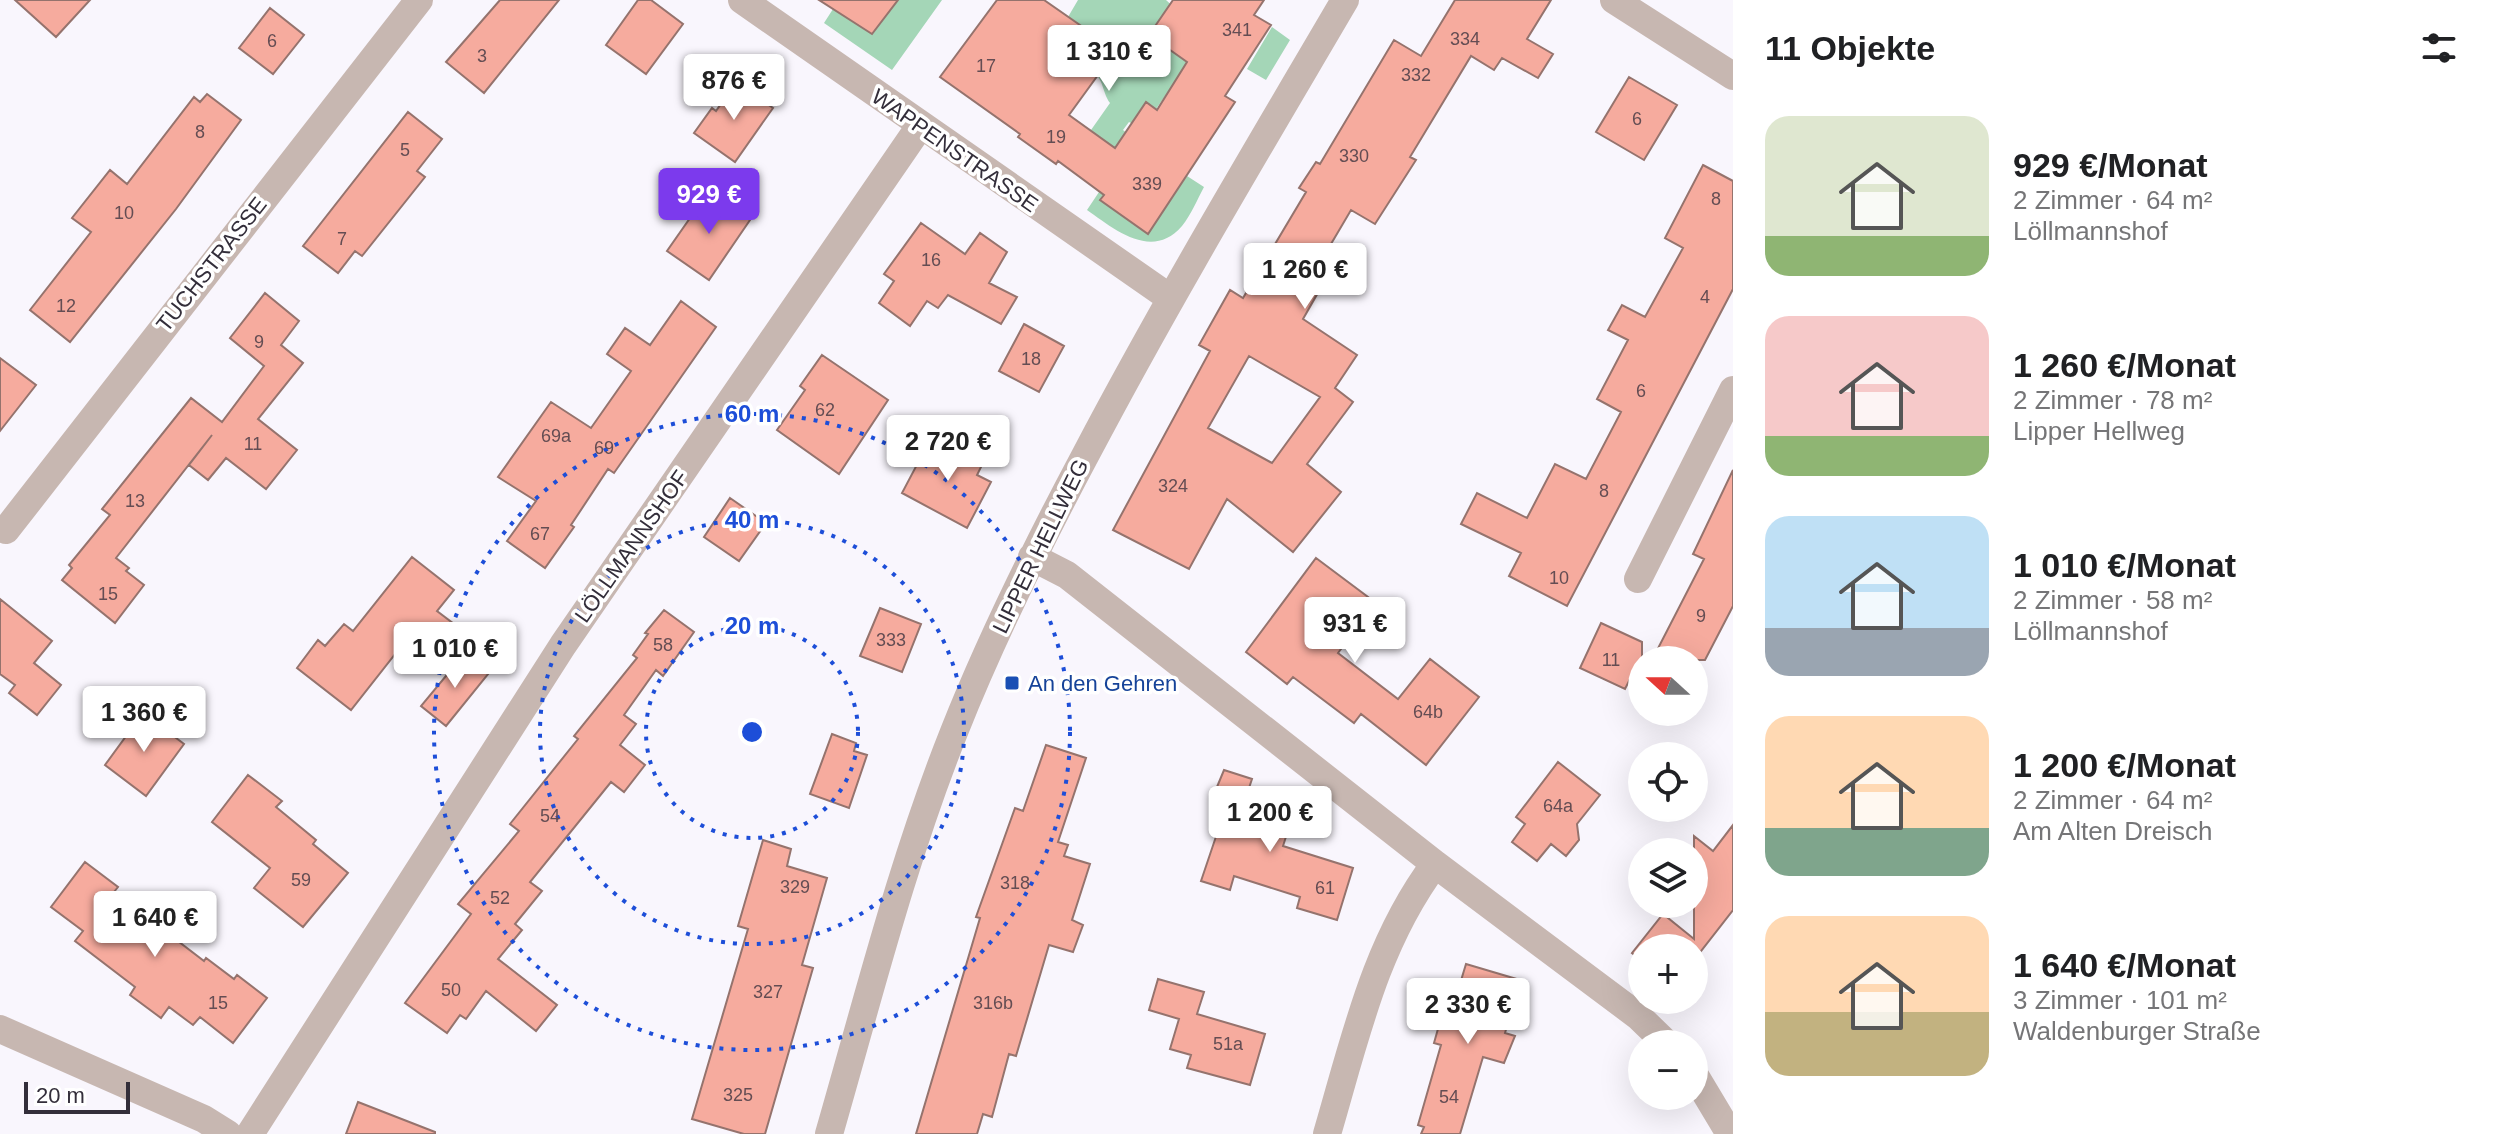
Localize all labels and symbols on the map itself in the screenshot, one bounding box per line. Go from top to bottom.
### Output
house number: 341 [1222,20,1252,40]
pin: 1 310 € [1035,25,1183,93]
house number: 334 [1450,29,1480,49]
house number: 6 [267,31,277,51]
house number: 3 [477,46,487,66]
pin: 876 € [678,54,790,122]
house number: 17 [976,56,996,76]
house number: 332 [1401,65,1431,85]
street label: WAPPENSTRASSE [867,84,1043,217]
house number: 6 [1632,109,1642,129]
house number: 8 [195,122,205,142]
house number: 19 [1046,127,1066,147]
house number: 5 [400,140,410,160]
house number: 330 [1339,146,1369,166]
pin: 929 € [653,168,765,236]
house number: 339 [1132,174,1162,194]
house number: 8 [1711,189,1721,209]
street label: TUCHSTRASSE [151,192,272,337]
house number: 10 [114,203,134,223]
house number: 7 [337,229,347,249]
pin: 1 260 € [1231,243,1379,311]
house number: 16 [921,250,941,270]
house number: 4 [1700,287,1710,307]
house number: 12 [56,296,76,316]
house number: 9 [254,332,264,352]
house number: 18 [1021,349,1041,369]
house number: 6 [1636,381,1646,401]
text: 60 m [725,400,779,427]
house number: 62 [815,400,835,420]
pin: 2 720 € [874,415,1022,483]
house number: 69a [541,426,572,446]
house number: 11 [244,434,262,454]
house number: 69 [594,438,614,458]
street label: LIPPER HELLWEG [987,455,1093,637]
street label: LÖLLMANNSHOF [570,466,693,627]
house number: 324 [1158,476,1188,496]
house number: 8 [1599,481,1609,501]
house number: 13 [125,491,145,511]
text: 40 m [725,506,779,533]
house number: 67 [530,524,550,544]
house number: 10 [1549,568,1569,588]
house number: 15 [98,584,118,604]
pin: 931 € [1299,597,1411,665]
house number: 9 [1696,606,1706,626]
text: 20 m [725,612,779,639]
pin: 1 010 € [381,622,529,690]
house number: 333 [876,630,906,650]
house number: 58 [653,635,673,655]
north arrow [1628,646,1708,726]
house number: 11 [1602,650,1620,670]
place label: An den Gehren [1028,671,1177,696]
marker: An den Gehren [1003,674,1021,692]
pin: 1 360 € [70,686,218,754]
house number: 64b [1413,702,1443,722]
centre of rings [738,718,766,746]
pin: 1 200 € [1196,786,1344,854]
house number: 64a [1543,796,1574,816]
house number: 54 [540,806,560,826]
house number: 59 [291,870,311,890]
house number: 318 [1000,873,1030,893]
house number: 329 [780,877,810,897]
house number: 61 [1315,878,1335,898]
house number: 52 [490,888,510,908]
pin: 1 640 € [81,891,229,959]
pin: 2 330 € [1394,978,1542,1046]
house number: 50 [441,980,461,1000]
house number: 327 [753,982,783,1002]
house number: 15 [208,993,228,1013]
house number: 316b [973,993,1013,1013]
house number: 51a [1213,1034,1244,1054]
scale bar [24,1078,130,1114]
house number: 325 [723,1085,753,1105]
house number: 54 [1439,1087,1459,1107]

